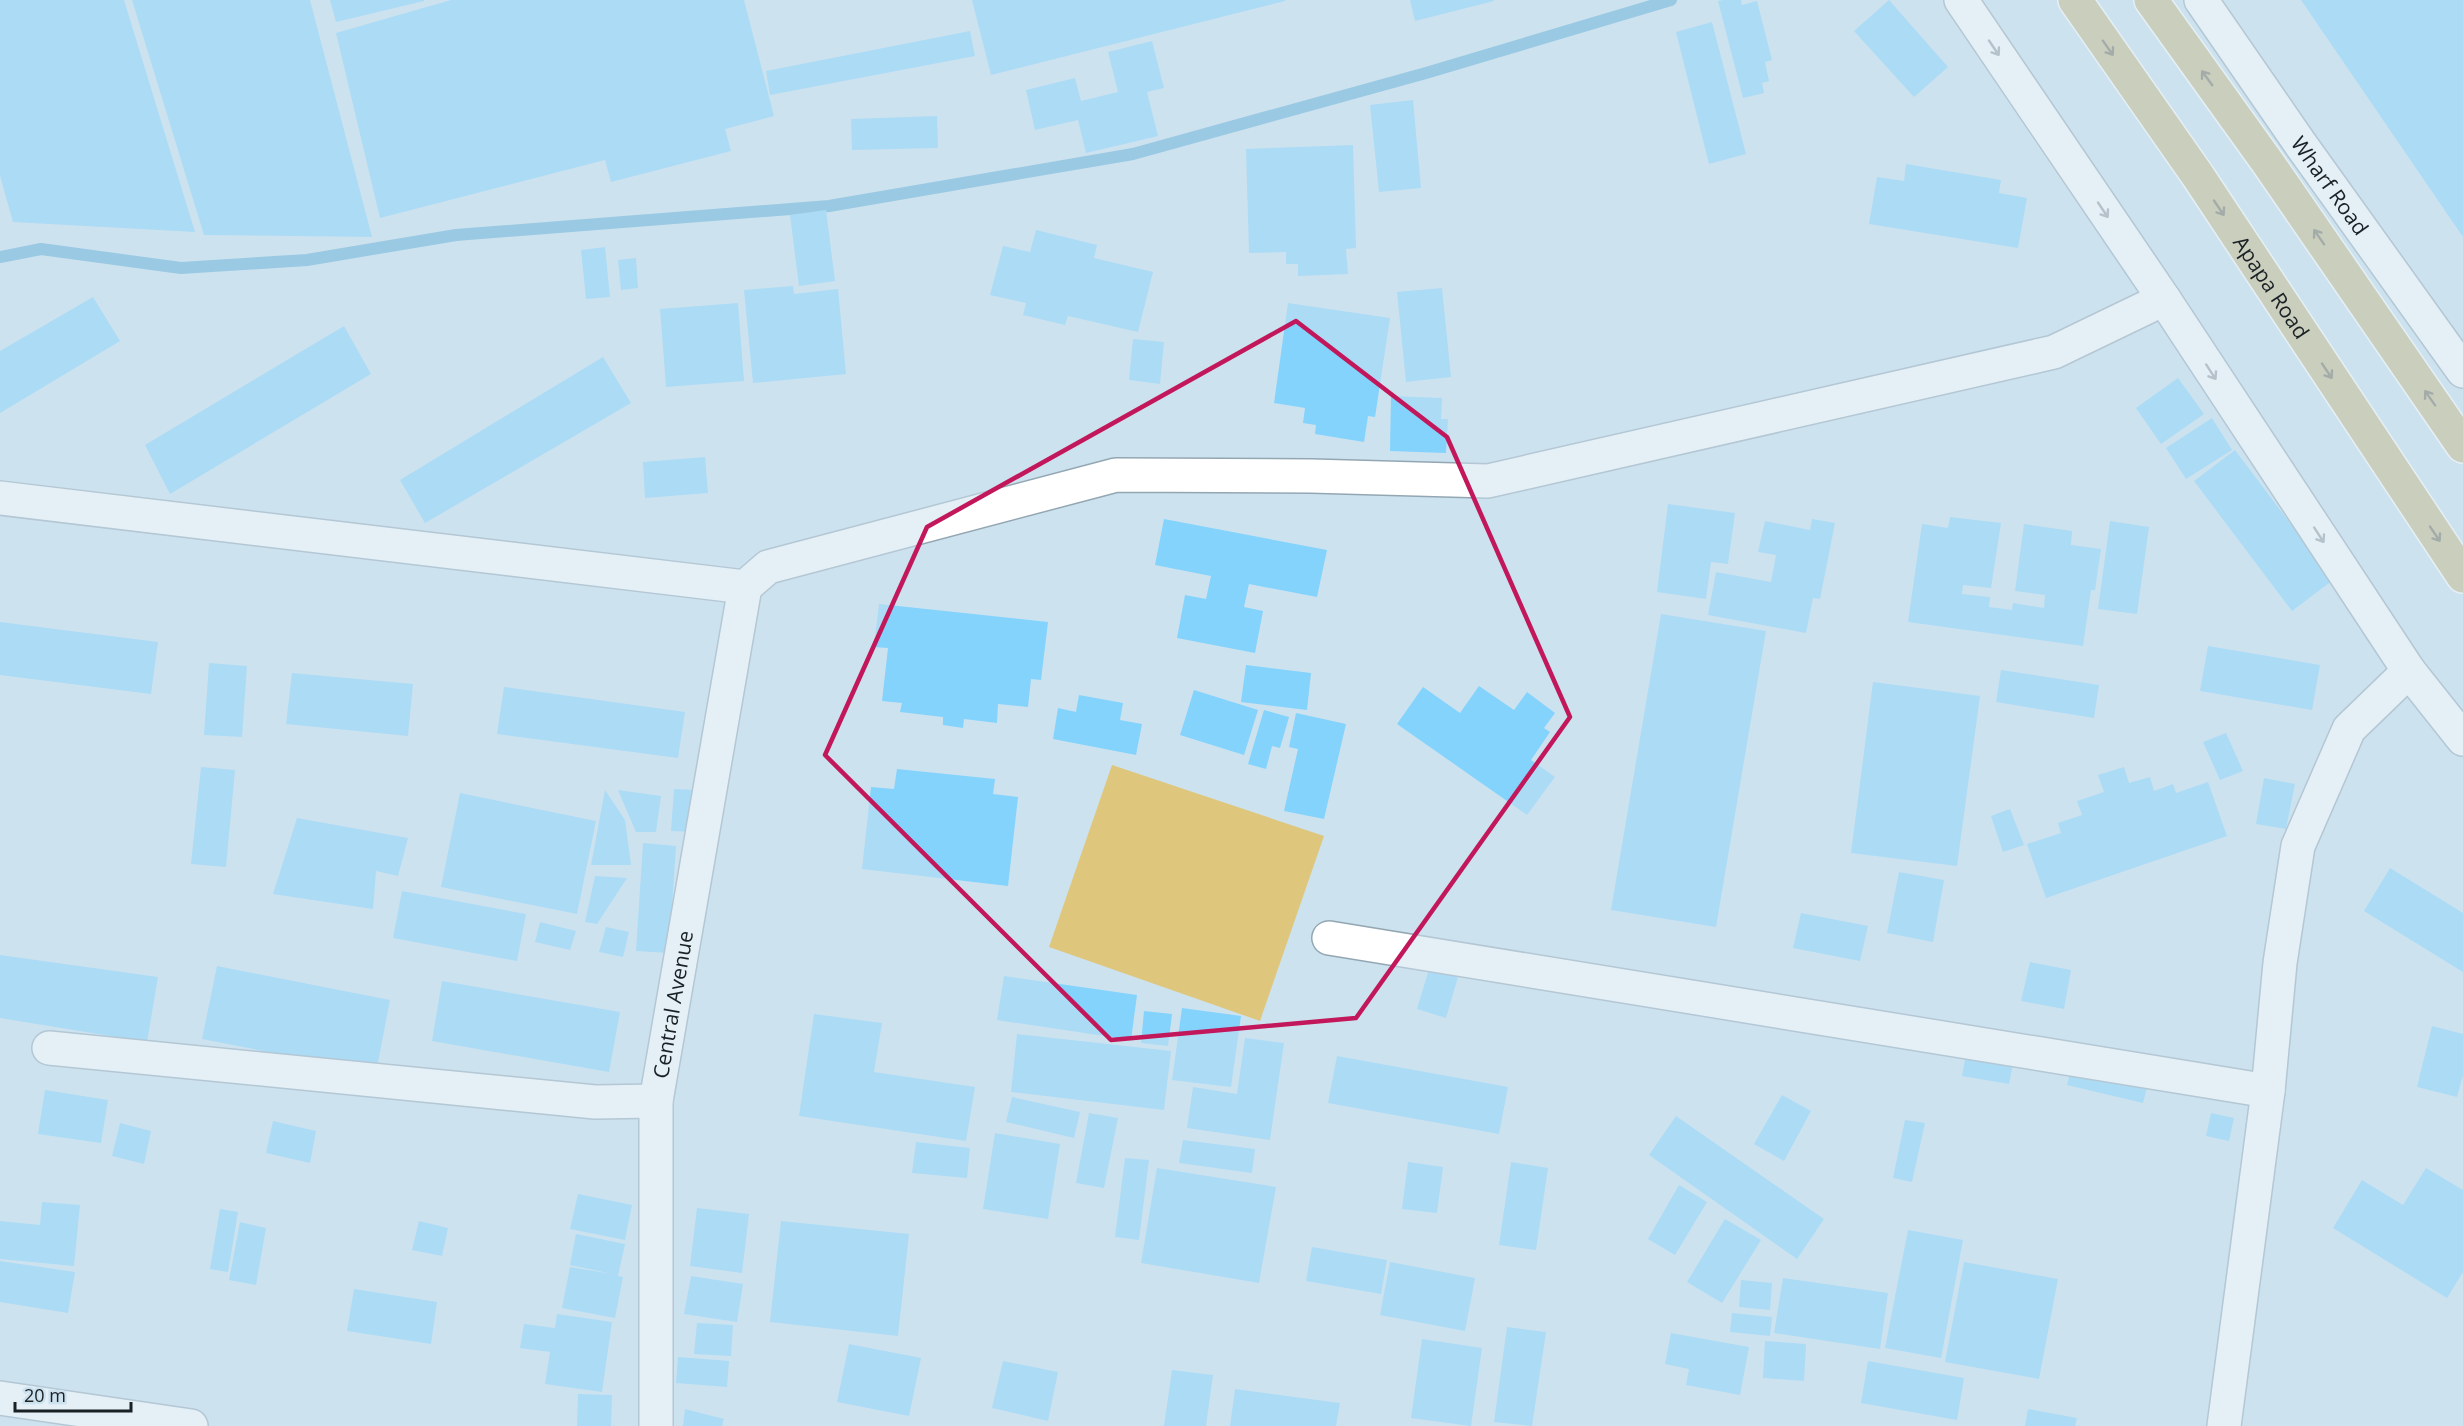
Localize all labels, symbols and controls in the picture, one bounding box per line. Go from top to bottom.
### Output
one-way arrow [2102,39,2114,56]
one-way arrow [1988,40,2000,56]
one-way arrow [2201,70,2213,87]
street label: Wharf Road [2285,130,2375,240]
one-way arrow [2213,200,2225,216]
one-way arrow [2097,201,2109,218]
street label: Apapa Road [2227,230,2316,344]
one-way arrow [2313,230,2325,246]
one-way arrow [2321,362,2333,379]
one-way arrow [2206,363,2218,380]
one-way arrow [2424,390,2436,407]
one-way arrow [2428,525,2441,542]
one-way arrow [2313,526,2325,543]
street label: Central Avenue [646,928,699,1081]
scale bar [15,1375,130,1413]
text: 20 m [24,1383,66,1407]

